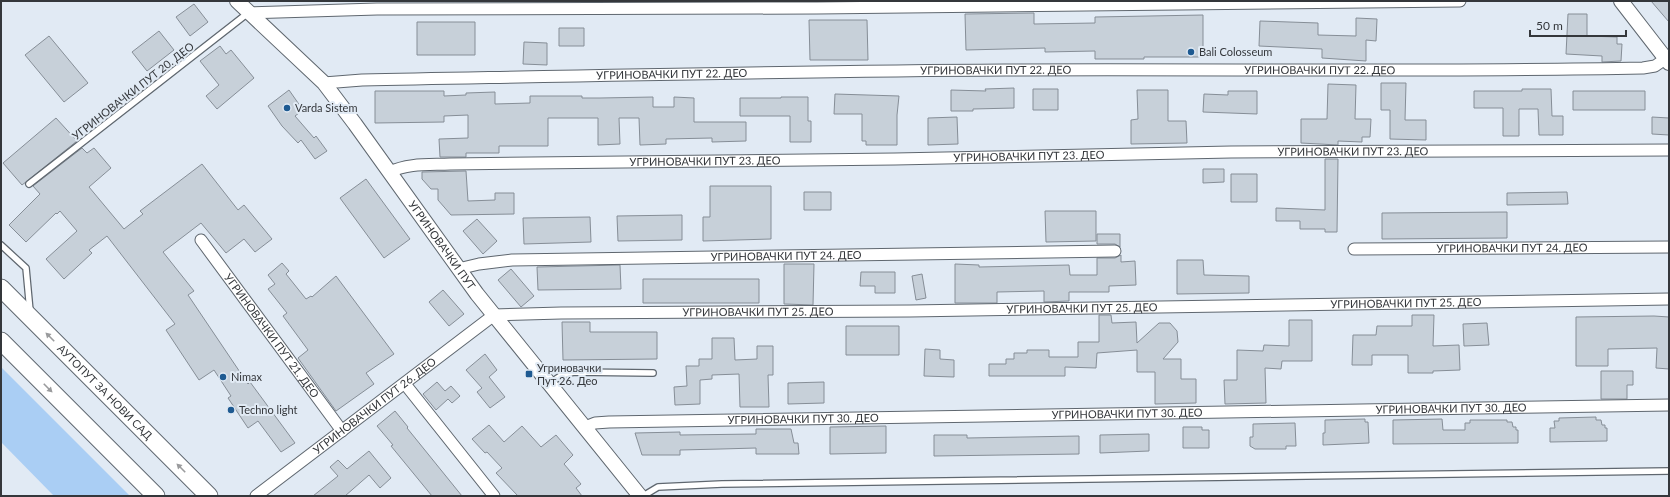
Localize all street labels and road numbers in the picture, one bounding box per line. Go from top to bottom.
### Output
street label: УГРИНОВАЧКИ ПУТ 20. ДЕО [69,39,196,142]
street label: УГРИНОВАЧКИ ПУТ 22. ДЕО [920,63,1072,77]
street label: УГРИНОВАЧКИ ПУТ 22. ДЕО [1244,63,1395,76]
street label: УГРИНОВАЧКИ ПУТ 22. ДЕО [596,66,748,81]
street label: УГРИНОВАЧКИ ПУТ 23. ДЕО [1277,144,1429,158]
street label: УГРИНОВАЧКИ ПУТ 23. ДЕО [953,148,1105,164]
street label: УГРИНОВАЧКИ ПУТ 23. ДЕО [629,153,781,168]
street label: УГРИНОВАЧКИ ПУТ [406,198,479,292]
street label: УГРИНОВАЧКИ ПУТ 24. ДЕО [1436,241,1588,254]
street label: УГРИНОВАЧКИ ПУТ 24. ДЕО [711,248,862,263]
street label: УГРИНОВАЧКИ ПУТ 21. ДЕО [222,271,322,400]
street label: УГРИНОВАЧКИ ПУТ 25. ДЕО [1330,295,1482,310]
street label: УГРИНОВАЧКИ ПУТ 25. ДЕО [1006,300,1158,315]
street label: УГРИНОВАЧКИ ПУТ 25. ДЕО [682,304,834,318]
street label: АУТОПУТ ЗА НОВИ САД [55,341,156,442]
street label: УГРИНОВАЧКИ ПУТ 26. ДЕО [310,354,438,456]
street label: УГРИНОВАЧКИ ПУТ 30. ДЕО [1375,400,1527,416]
street label: УГРИНОВАЧКИ ПУТ 30. ДЕО [1052,405,1203,421]
street label: УГРИНОВАЧКИ ПУТ 30. ДЕО [728,411,879,426]

